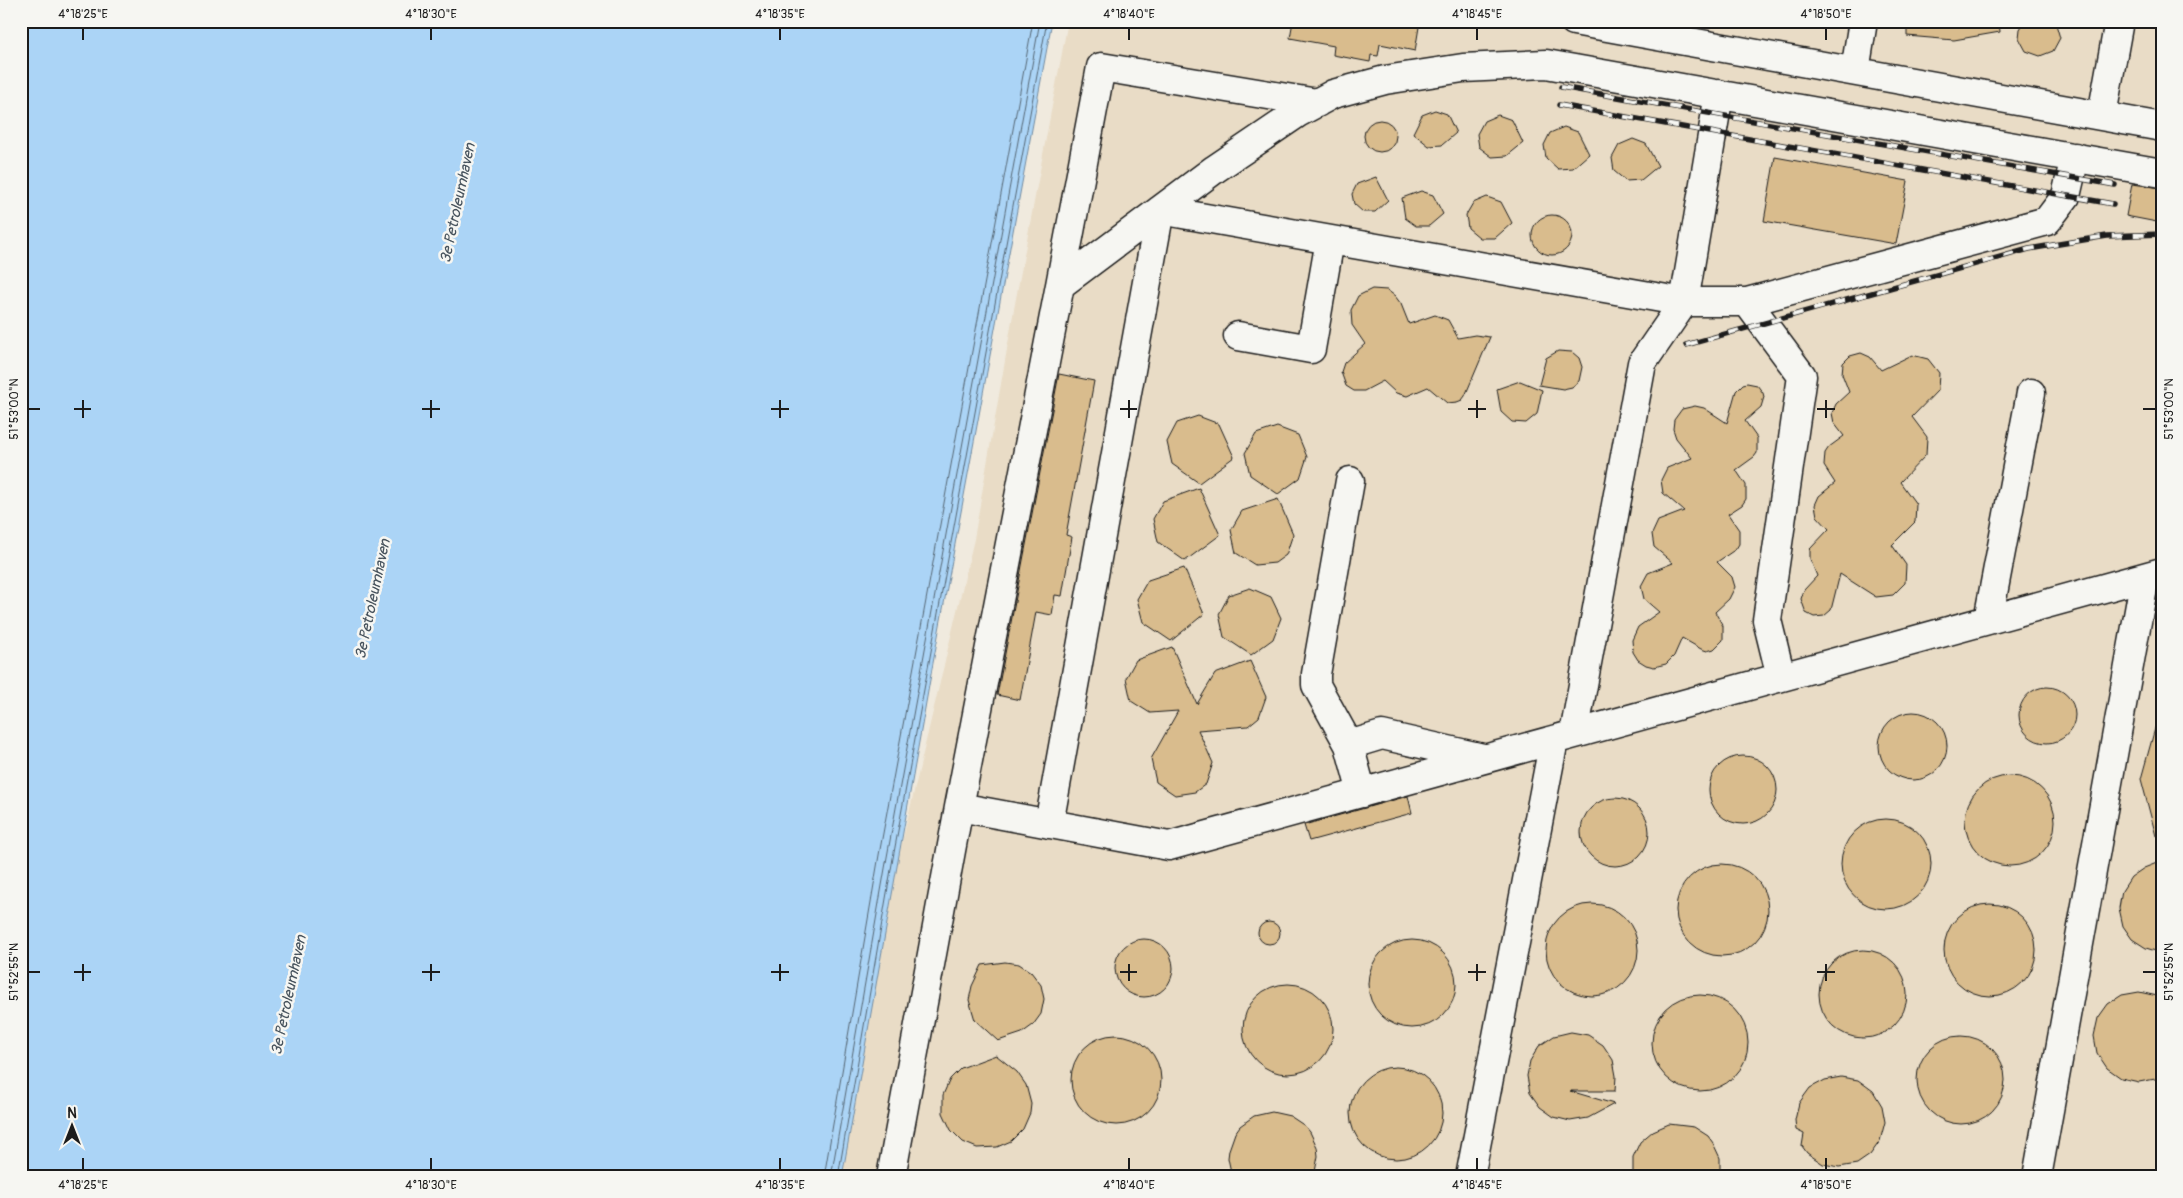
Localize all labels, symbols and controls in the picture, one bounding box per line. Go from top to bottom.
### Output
text: 4°18'25"E [58,7,108,22]
text: 4°18'30"E [405,7,457,22]
text: 4°18'35"E [755,7,805,22]
text: 4°18'40"E [1103,7,1155,22]
text: 4°18'45"E [1452,7,1502,22]
text: 4°18'50"E [1800,7,1852,22]
water label: 3e Petroleumhaven [436,140,480,264]
text: 51°53'00"N [7,378,22,440]
text: 51°53'00"N [2162,378,2177,440]
water label: 3e Petroleumhaven [351,536,395,660]
water label: 3e Petroleumhaven [267,932,311,1056]
text: 51°52'55"N [7,943,22,1001]
text: 51°52'55"N [2162,943,2177,1001]
north arrow [48,1100,98,1150]
text: N [67,1105,77,1122]
text: 4°18'25"E [58,1178,108,1193]
text: 4°18'30"E [405,1178,457,1193]
text: 4°18'35"E [755,1178,805,1193]
text: 4°18'40"E [1103,1178,1155,1193]
text: 4°18'45"E [1452,1178,1502,1193]
text: 4°18'50"E [1800,1178,1852,1193]

